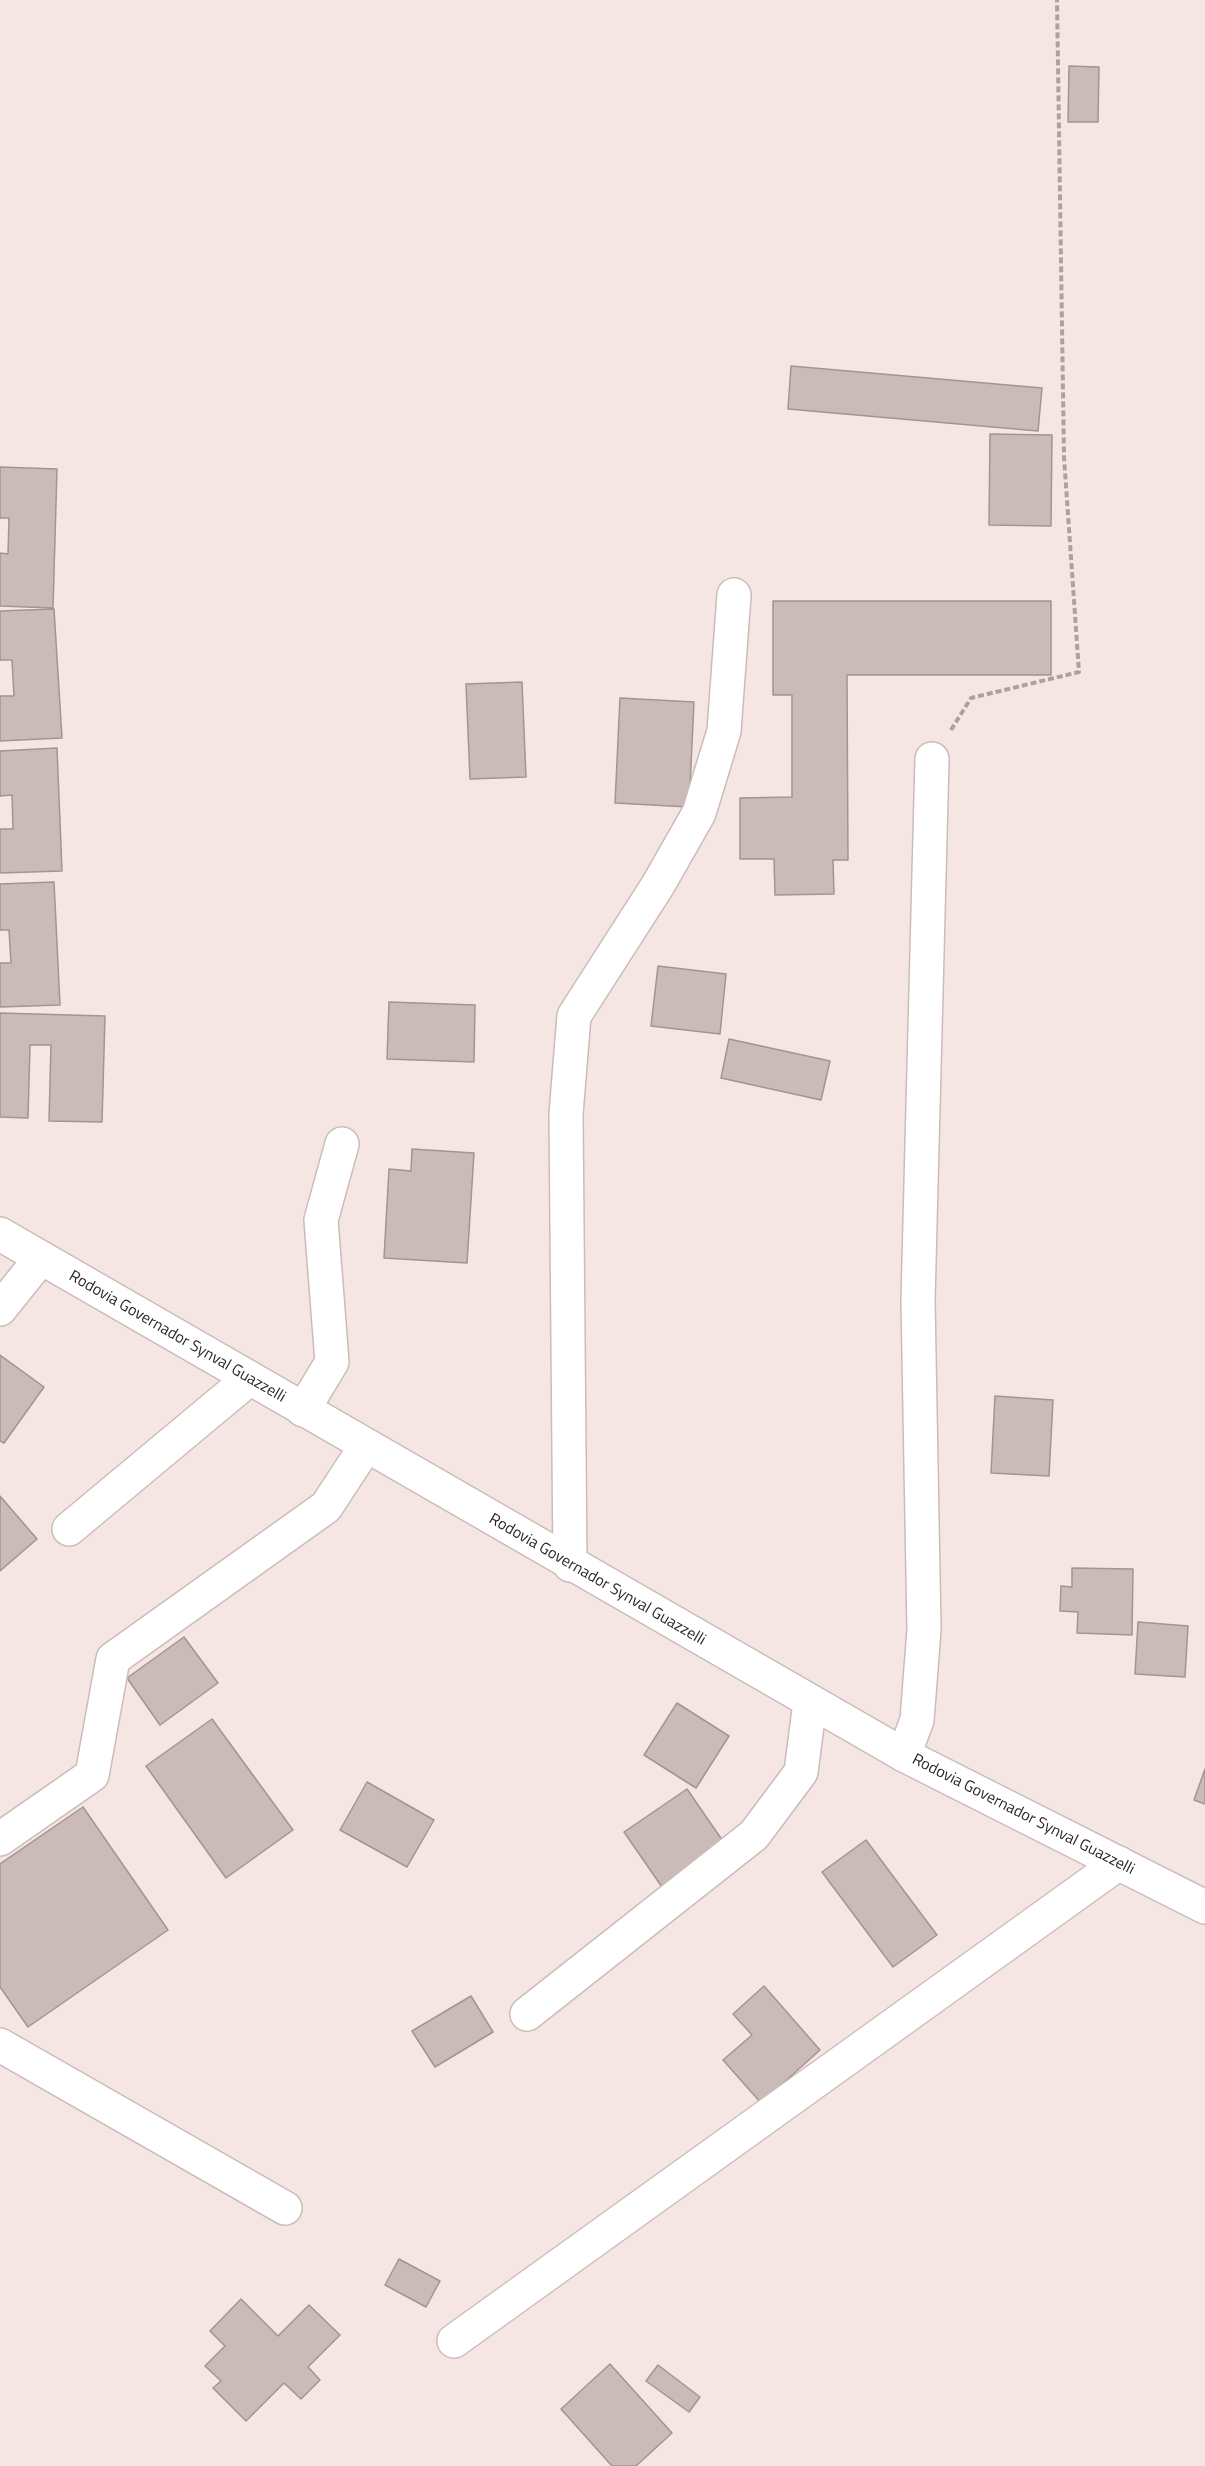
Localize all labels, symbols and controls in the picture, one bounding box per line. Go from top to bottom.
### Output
street label: Rodovia Governador Synval Guazzelli [65,1267,289,1407]
street label: Rodovia Governador Synval Guazzelli [485,1510,709,1650]
street label: Rodovia Governador Synval Guazzelli [909,1750,1137,1880]

